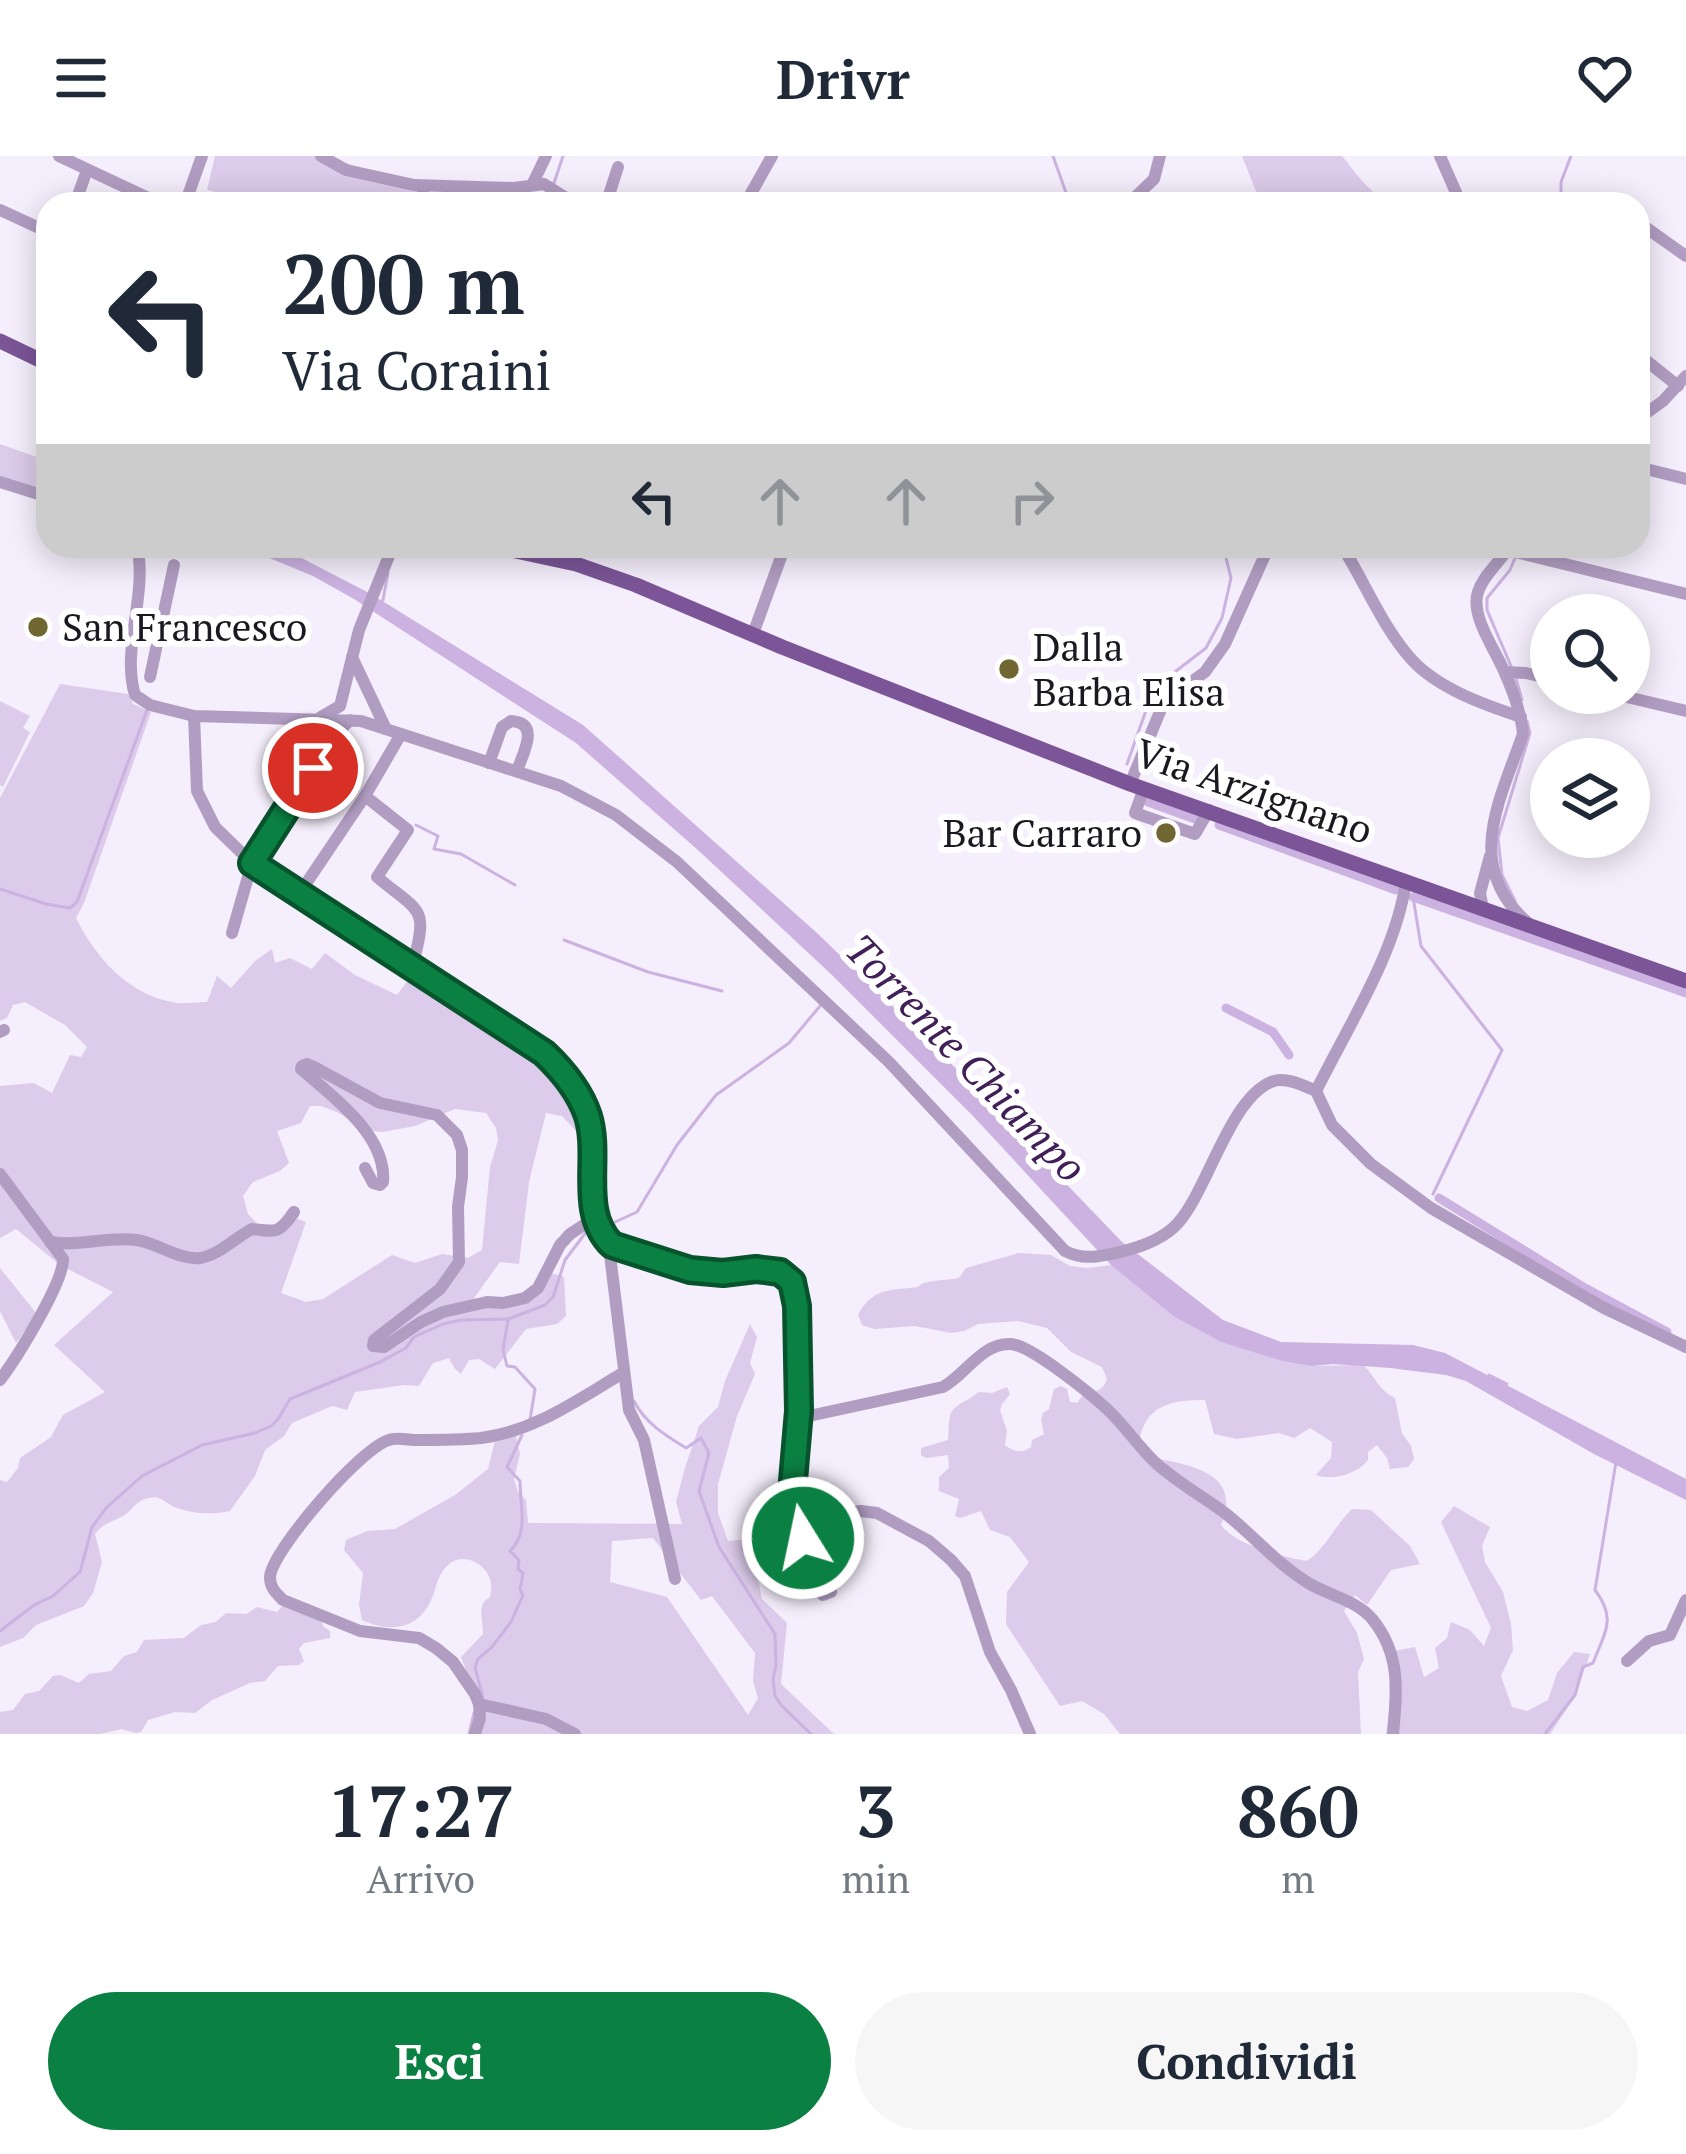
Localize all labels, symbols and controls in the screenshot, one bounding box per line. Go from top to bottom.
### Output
text: Drivr [776,43,910,114]
icon: menu [48,45,114,111]
icon: heart [1572,45,1638,111]
text: 200 m [282,227,525,338]
icon: left [84,240,240,396]
text: Via Coraini [282,334,552,405]
icon: left [621,468,687,534]
icon: ahead [747,468,813,534]
icon: ahead [873,468,939,534]
icon: right [999,468,1065,534]
map controls [1530,594,1650,858]
button: search [1530,594,1650,714]
place label: San Francesco [62,600,307,652]
marker: San Francesco [25,614,51,640]
place label: Dalla Barba Elisa [1033,620,1225,717]
marker: Dalla Barba Elisa [996,656,1022,682]
pin [262,717,364,819]
street label: Via Arzignano [1129,725,1380,855]
icon: arrive [280,735,346,801]
button: layers [1530,738,1650,858]
place label: Bar Carraro [943,806,1142,858]
marker: Bar Carraro [1153,820,1179,846]
water label: Torrente Chiampo [834,921,1100,1194]
position arrow [740,1475,866,1601]
text: 17:27 [327,1762,514,1858]
text: 3 [855,1762,896,1858]
text: 860 [1237,1762,1359,1858]
text: Arrivo [366,1852,475,1904]
text: min [841,1852,910,1904]
text: m [1281,1852,1315,1904]
button: Esci [48,1992,831,2130]
button: Condividi [855,1992,1638,2130]

